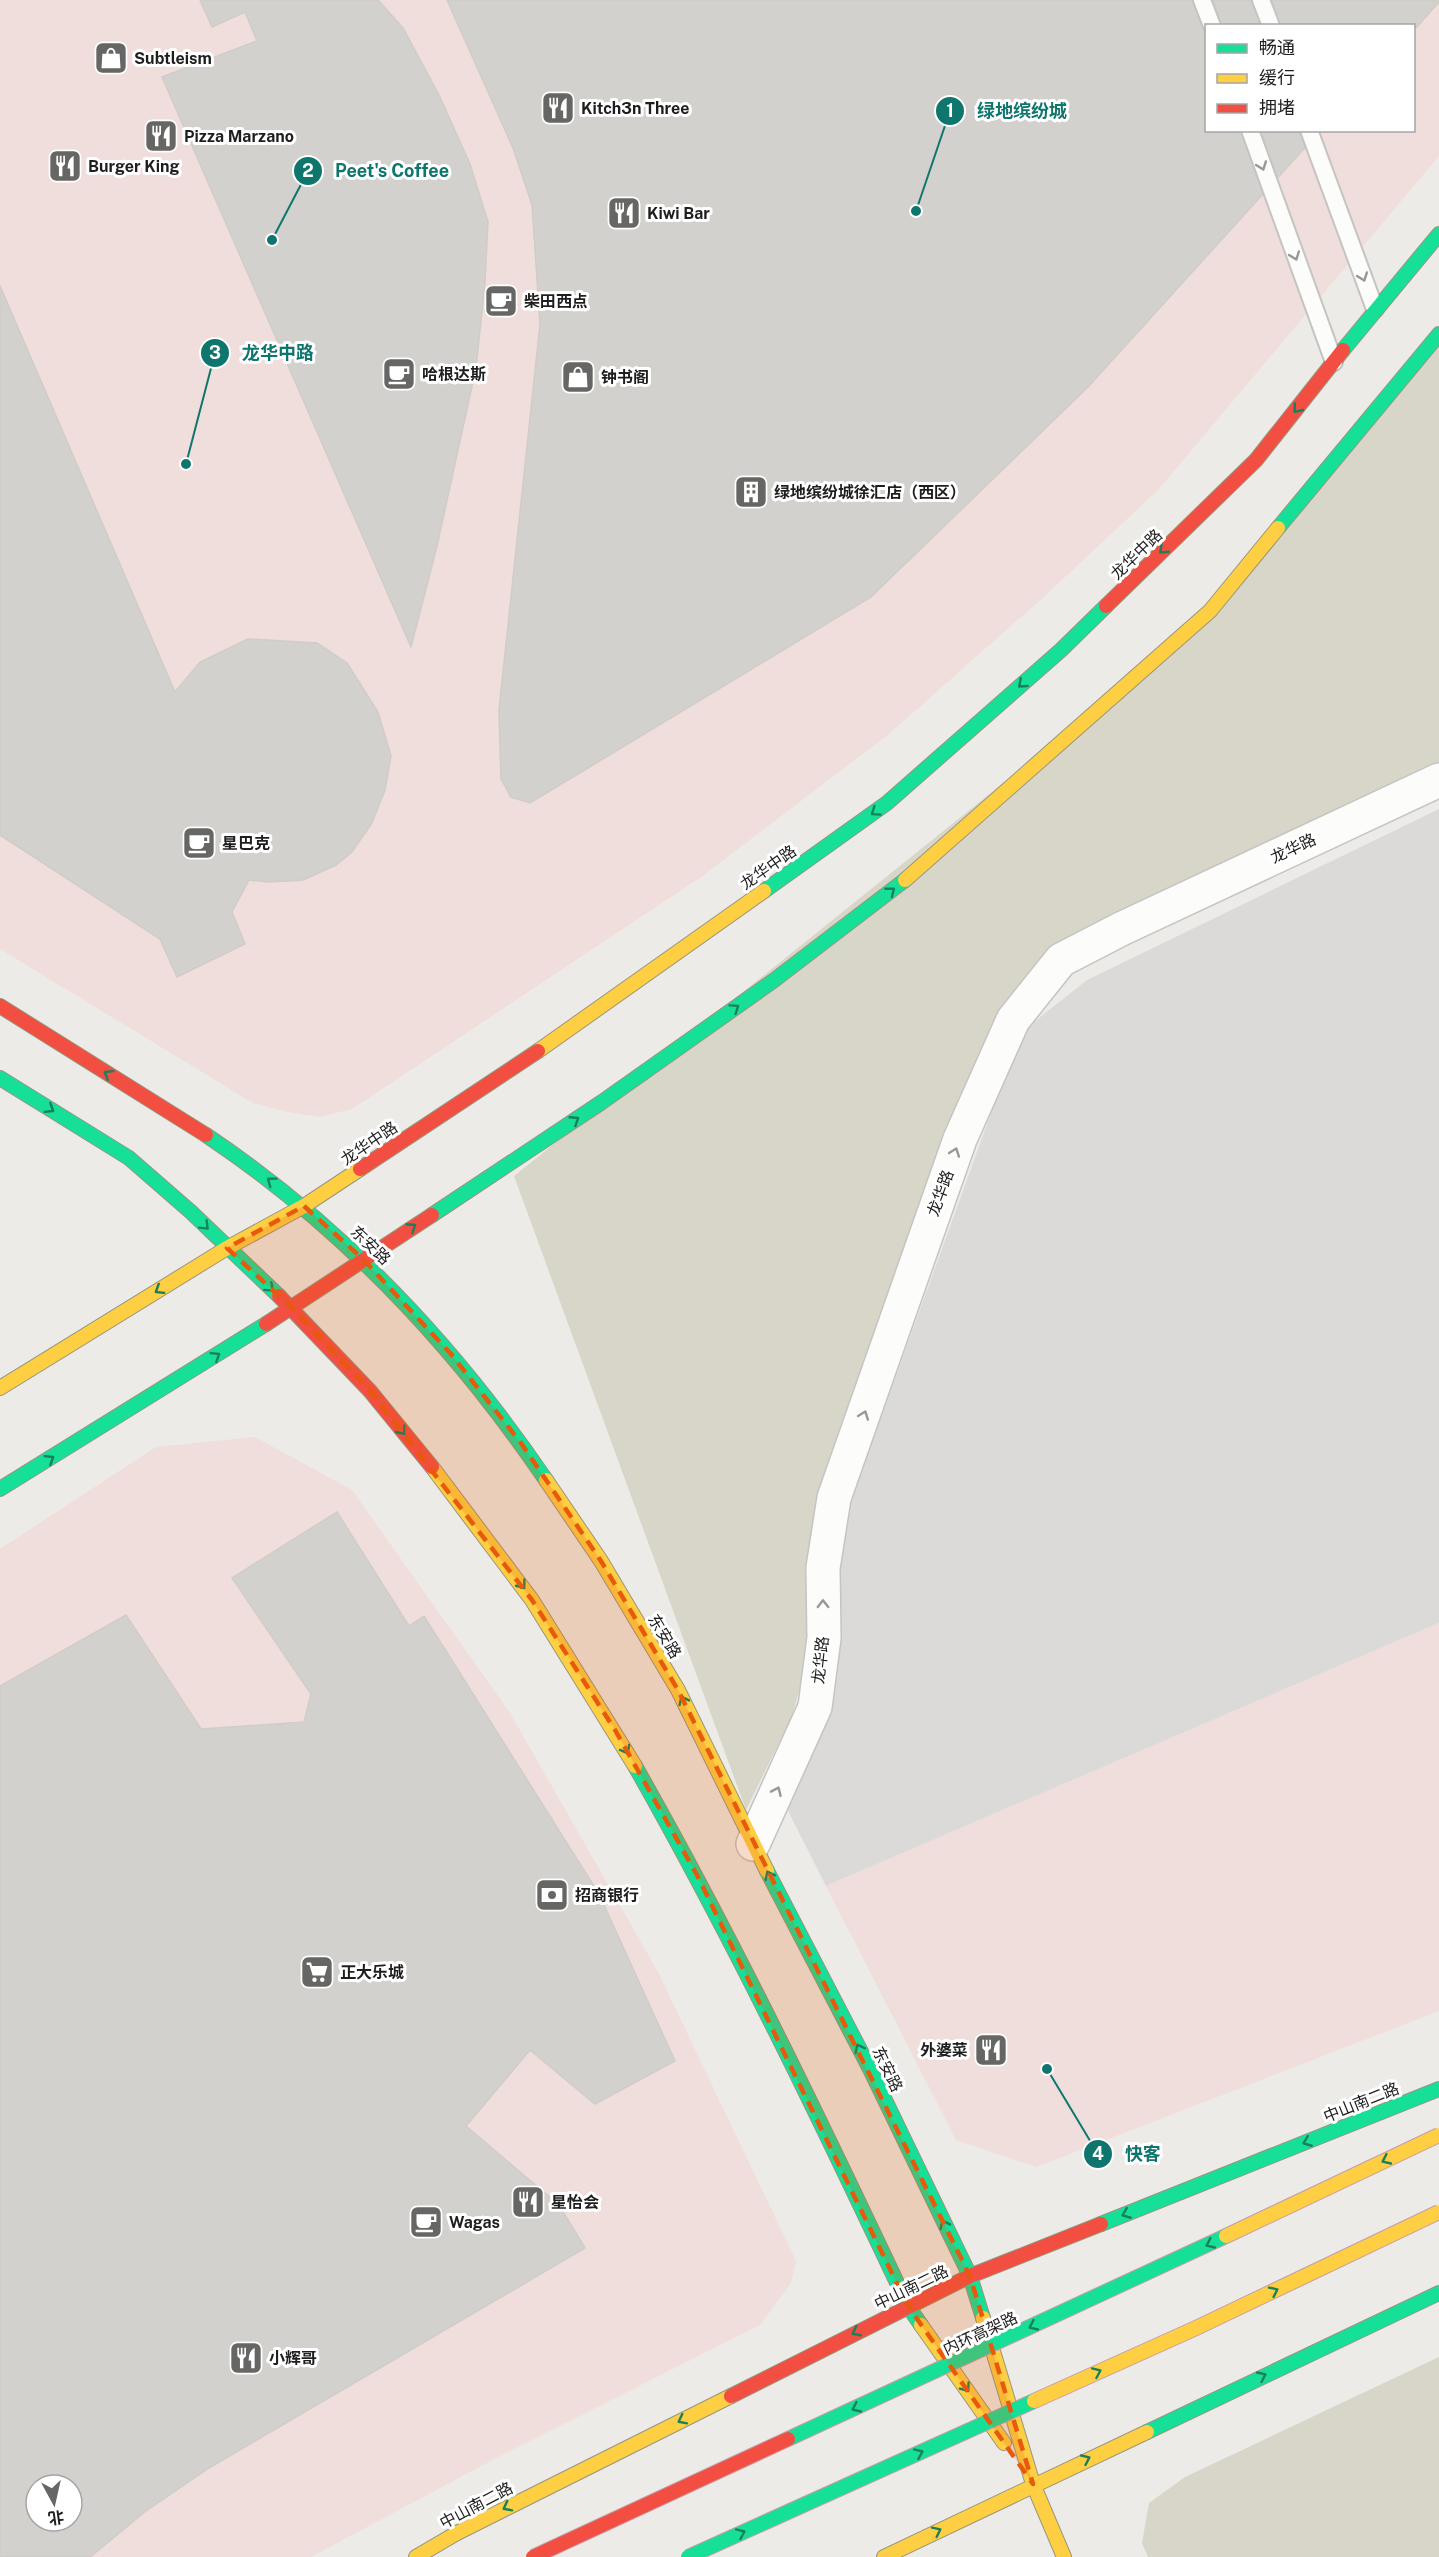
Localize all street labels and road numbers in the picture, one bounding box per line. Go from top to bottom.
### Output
street label: 龙华中路 [1107,525,1166,583]
street label: 龙华路 [1267,830,1319,867]
street label: 龙华中路 [737,841,800,894]
street label: 龙华中路 [337,1118,401,1169]
street label: 龙华路 [923,1167,958,1219]
street label: 东安路 [347,1222,395,1269]
street label: 东安路 [644,1611,685,1662]
street label: 龙华路 [809,1635,832,1685]
street label: 东安路 [868,2043,907,2095]
street label: 中山南二路 [1321,2079,1402,2126]
street label: 中山南二路 [871,2261,951,2314]
street label: 内环高架路 [940,2308,1020,2359]
street label: 中山南二路 [436,2478,516,2533]

